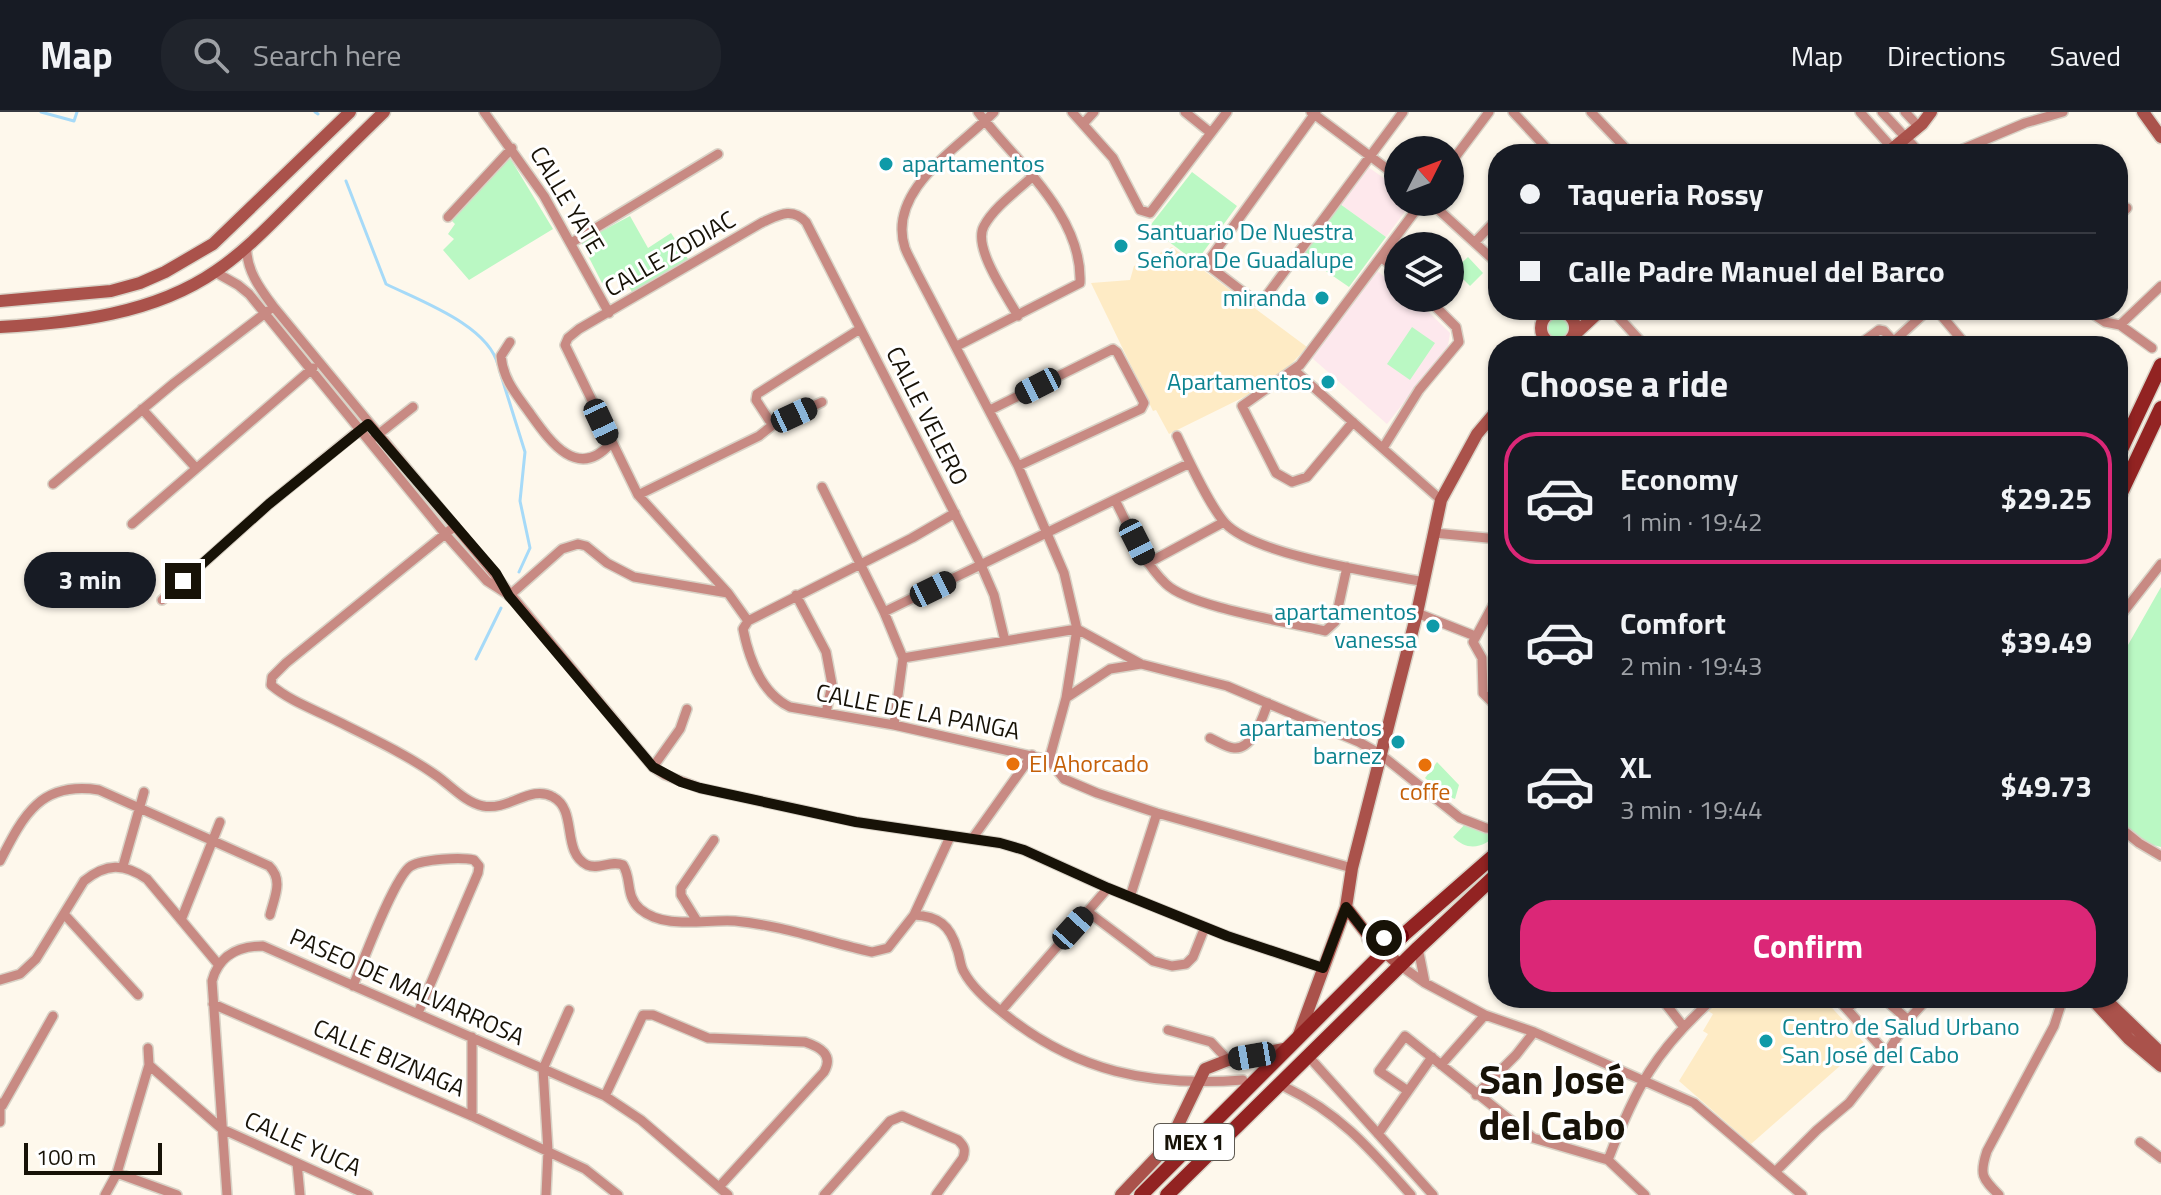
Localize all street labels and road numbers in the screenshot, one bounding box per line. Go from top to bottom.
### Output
street label: CALLE YATE [522,139,614,260]
street label: CALLE ZODIAC [597,201,742,305]
street label: CALLE VELERO [877,340,978,491]
street label: CALLE DE LA PANGA [813,674,1023,748]
street label: PASEO DE MALVARROSA [284,918,531,1054]
street label: CALLE BIZNAGA [308,1009,471,1105]
street label: CALLE YUCA [239,1101,368,1185]
road number: MEX 1 [1154,1124,1234,1160]

